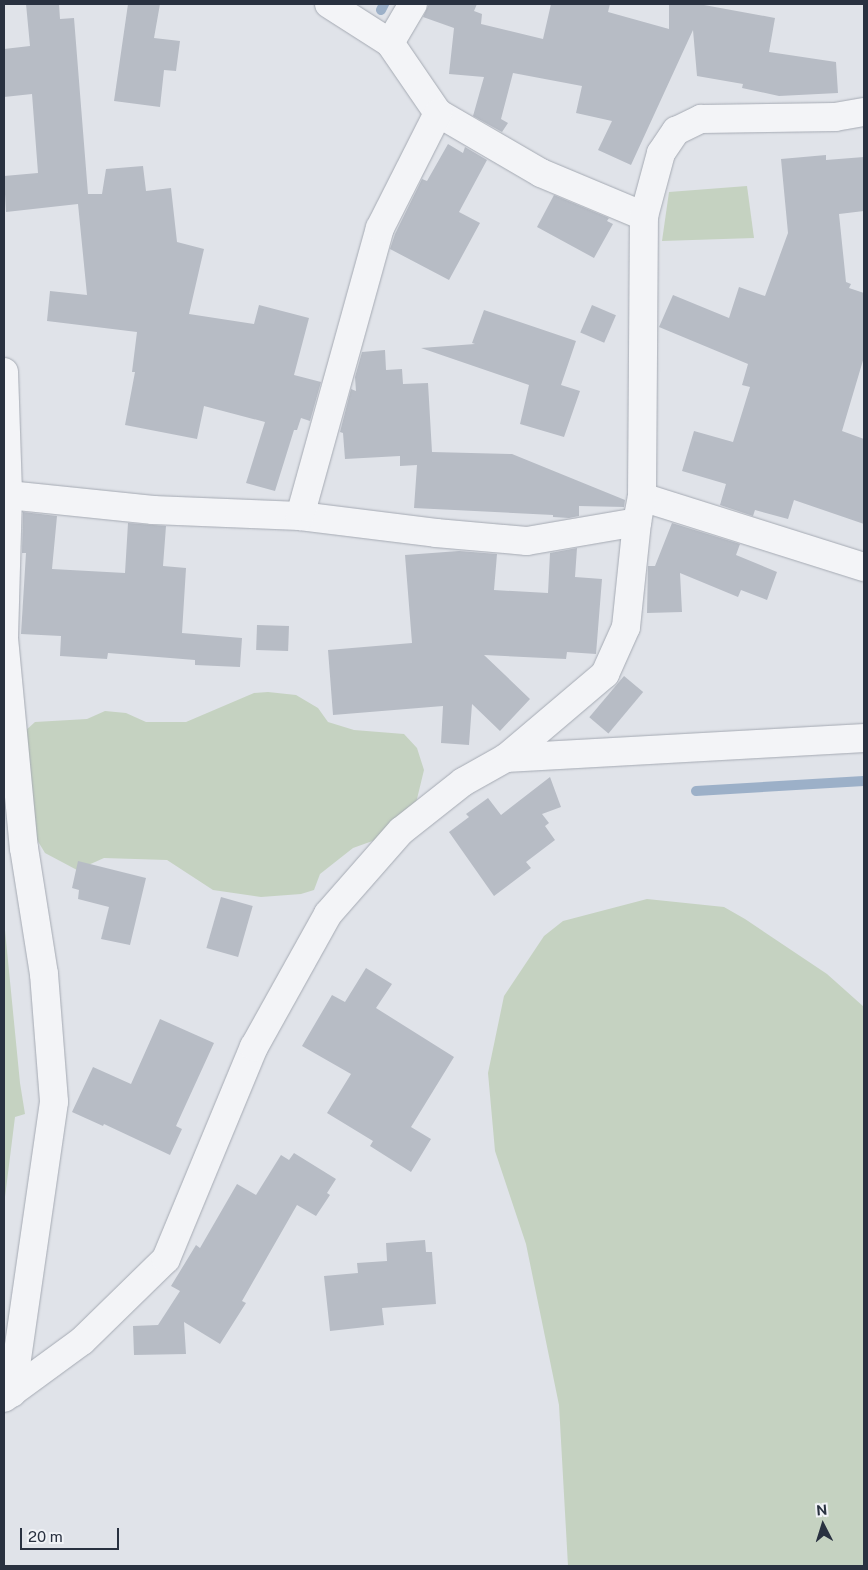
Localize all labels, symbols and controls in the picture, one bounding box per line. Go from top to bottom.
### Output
north arrow [798,1500,848,1550]
text: N [816,1502,828,1519]
scale bar [22,1518,121,1550]
text: 20 m [28,1528,63,1545]

